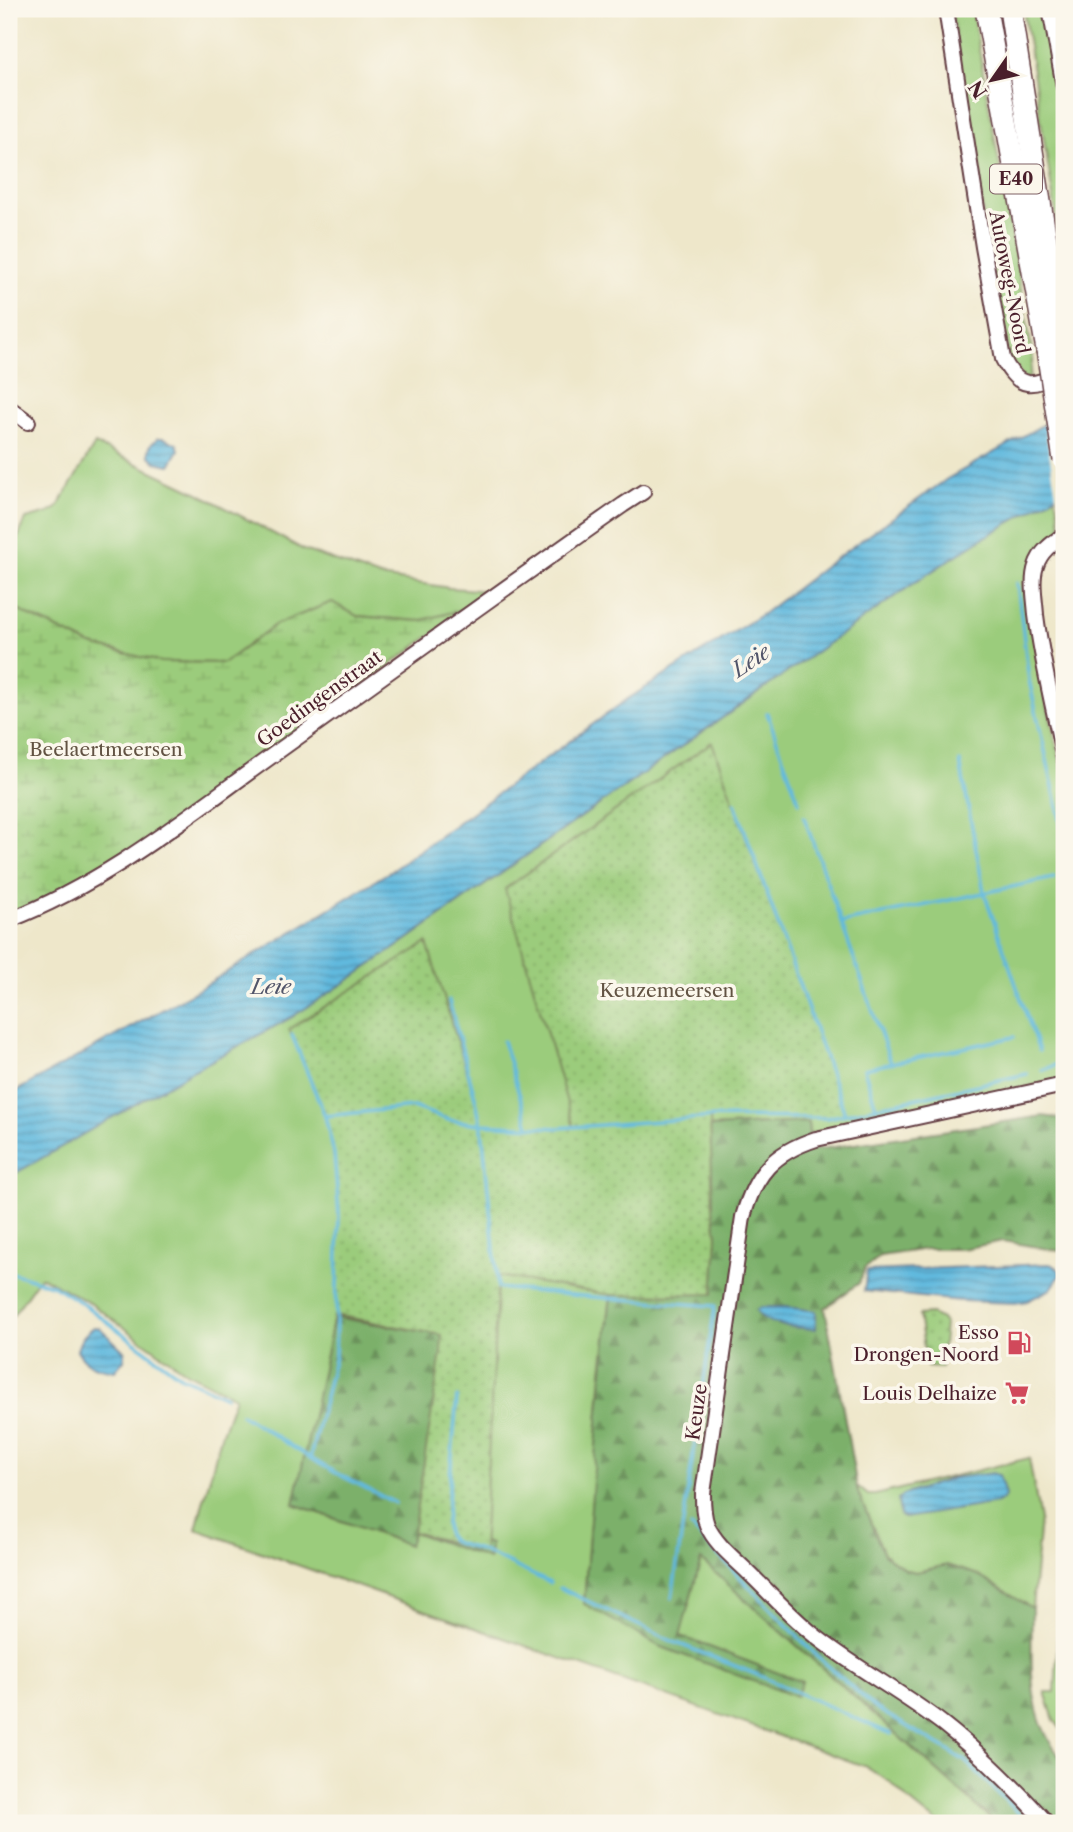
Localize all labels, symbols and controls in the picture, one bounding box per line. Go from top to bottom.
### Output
north arrow [958,46,1028,116]
text: N [964,76,992,103]
road number: E40 [990,164,1042,194]
street label: Autoweg-Noord [984,207,1035,356]
water label: Leie [725,639,775,683]
street label: Goedingenstraat [252,645,386,751]
park label: Beelaertmeersen [29,738,183,761]
water label: Leie [249,974,292,999]
park label: Keuzemeersen [600,979,735,1002]
place label: Esso Drongen-Noord [853,1321,999,1366]
fuel station icon: Esso Drongen-Noord [1005,1329,1033,1357]
supermarket icon: Louis Delhaize [1003,1379,1031,1407]
street label: Keuze [681,1382,712,1442]
place label: Louis Delhaize [862,1382,997,1405]

